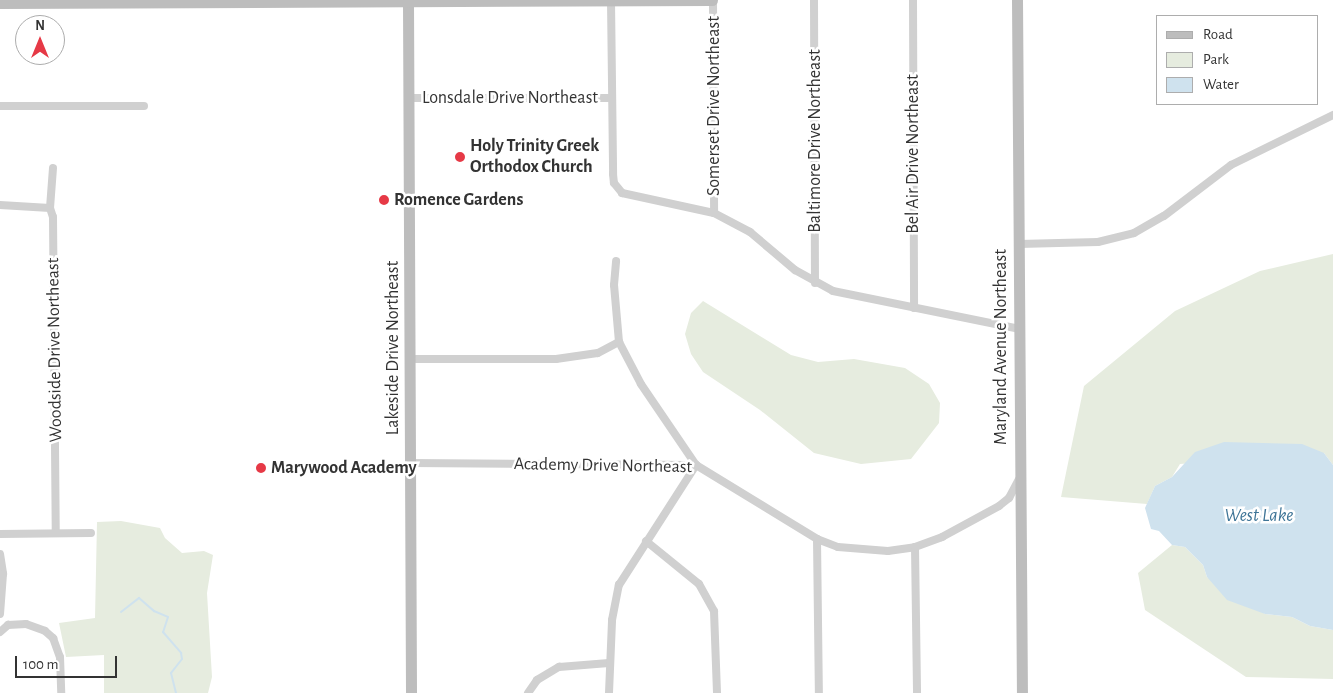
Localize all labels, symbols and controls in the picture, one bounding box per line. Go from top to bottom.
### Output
north arrow [15,15,65,65]
legend [1156,15,1318,105]
street label: Somerset Drive Northeast [703,16,725,196]
text: N [35,19,45,33]
text: Road [1203,27,1233,42]
street label: Baltimore Drive Northeast [804,49,826,233]
text: Park [1203,52,1229,67]
street label: Bel Air Drive Northeast [902,74,924,234]
text: Water [1203,77,1239,92]
street label: Lonsdale Drive Northeast [422,87,598,109]
place label: Holy Trinity Greek Orthodox Church [470,136,599,178]
marker: Holy Trinity Greek Orthodox Church [454,151,466,163]
place label: Romence Gardens [394,189,523,211]
marker: Romence Gardens [378,194,390,206]
street label: Maryland Avenue Northeast [990,249,1012,445]
street label: Woodside Drive Northeast [43,257,67,443]
street label: Lakeside Drive Northeast [382,261,404,435]
street label: Academy Drive Northeast [514,454,692,478]
place label: Marywood Academy [271,457,417,479]
marker: Marywood Academy [255,462,267,474]
water label: West Lake [1225,505,1293,527]
scale bar [18,646,120,678]
text: 100 m [23,657,58,672]

